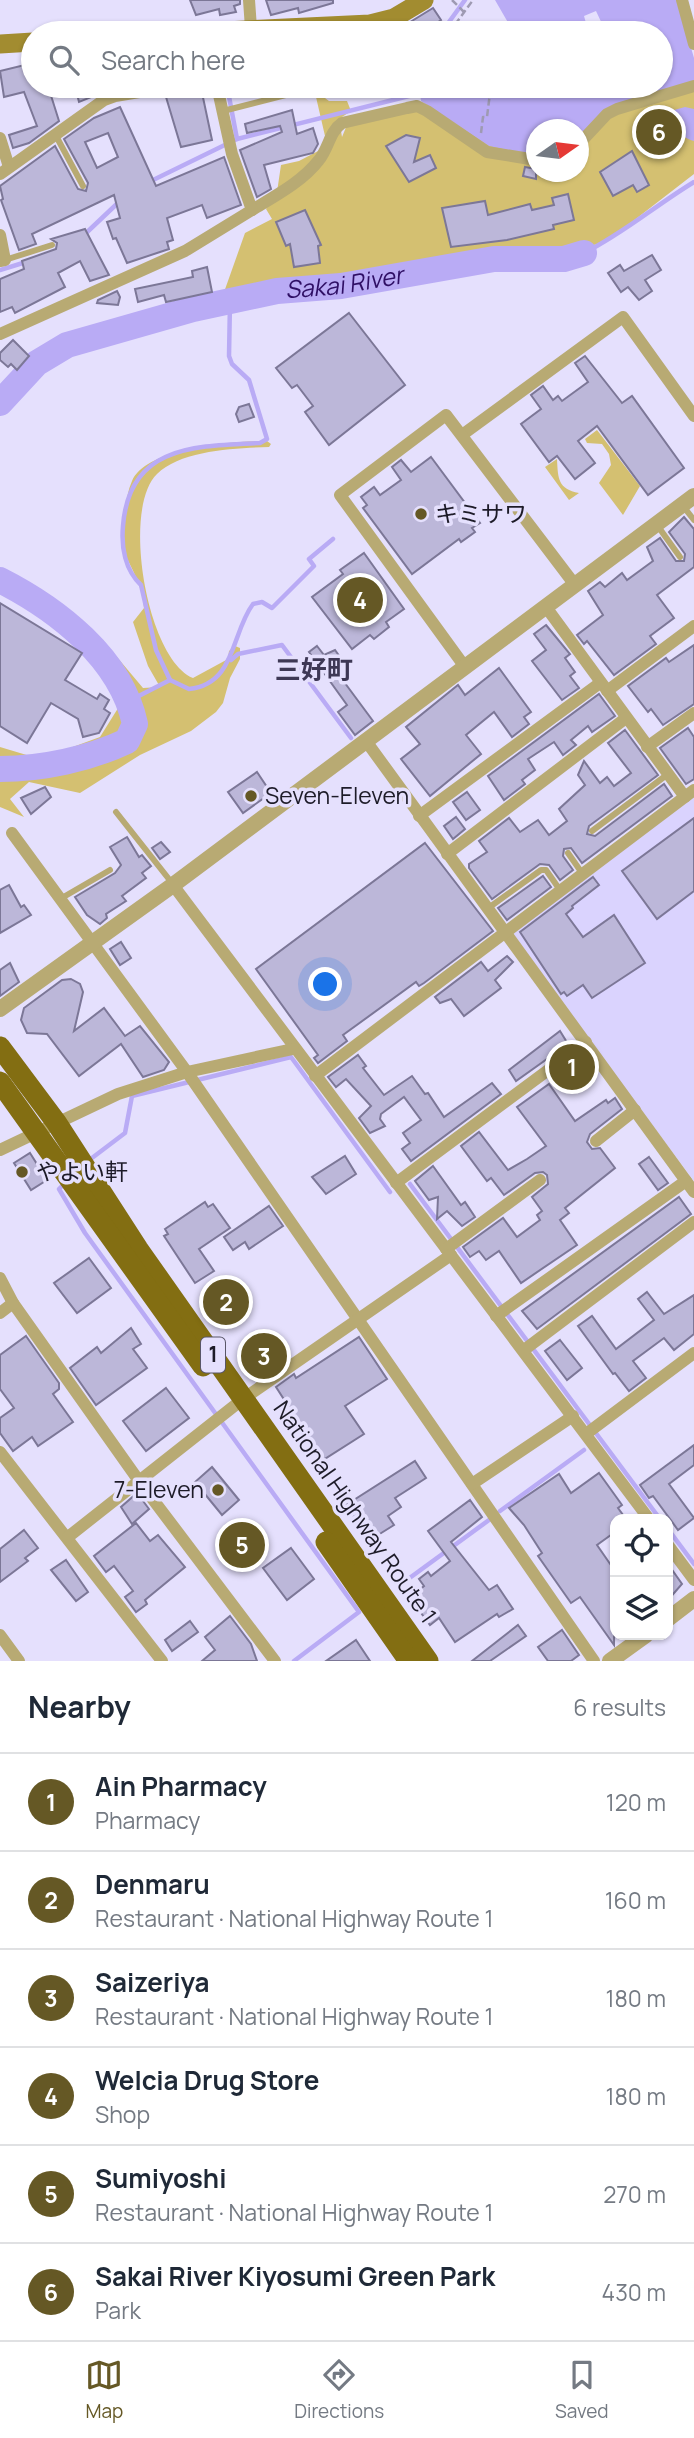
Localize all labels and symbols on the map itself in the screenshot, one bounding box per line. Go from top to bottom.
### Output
pin: 6 [636,106,682,158]
north arrow [526,119,589,182]
water label: Sakai River [284,257,409,305]
place label: キミサワ [435,497,527,529]
marker: キミサワ [413,506,429,522]
pin: 4 [337,574,383,626]
district label: 三好町 [275,651,353,687]
place label: Seven-Eleven [265,779,409,811]
marker: Seven-Eleven [243,788,259,804]
your location [308,967,342,1001]
pin: 1 [549,1041,595,1093]
place label: やよい軒 [36,1155,128,1187]
marker: やよい軒 [14,1164,30,1180]
pin: 2 [203,1276,249,1328]
pin: 3 [241,1330,287,1382]
road number: 1 [201,1338,225,1372]
street label: National Highway Route 1 [267,1394,445,1629]
place label: 7-Eleven [114,1473,204,1505]
marker: 7-Eleven [210,1482,226,1498]
pin: 5 [219,1519,265,1571]

